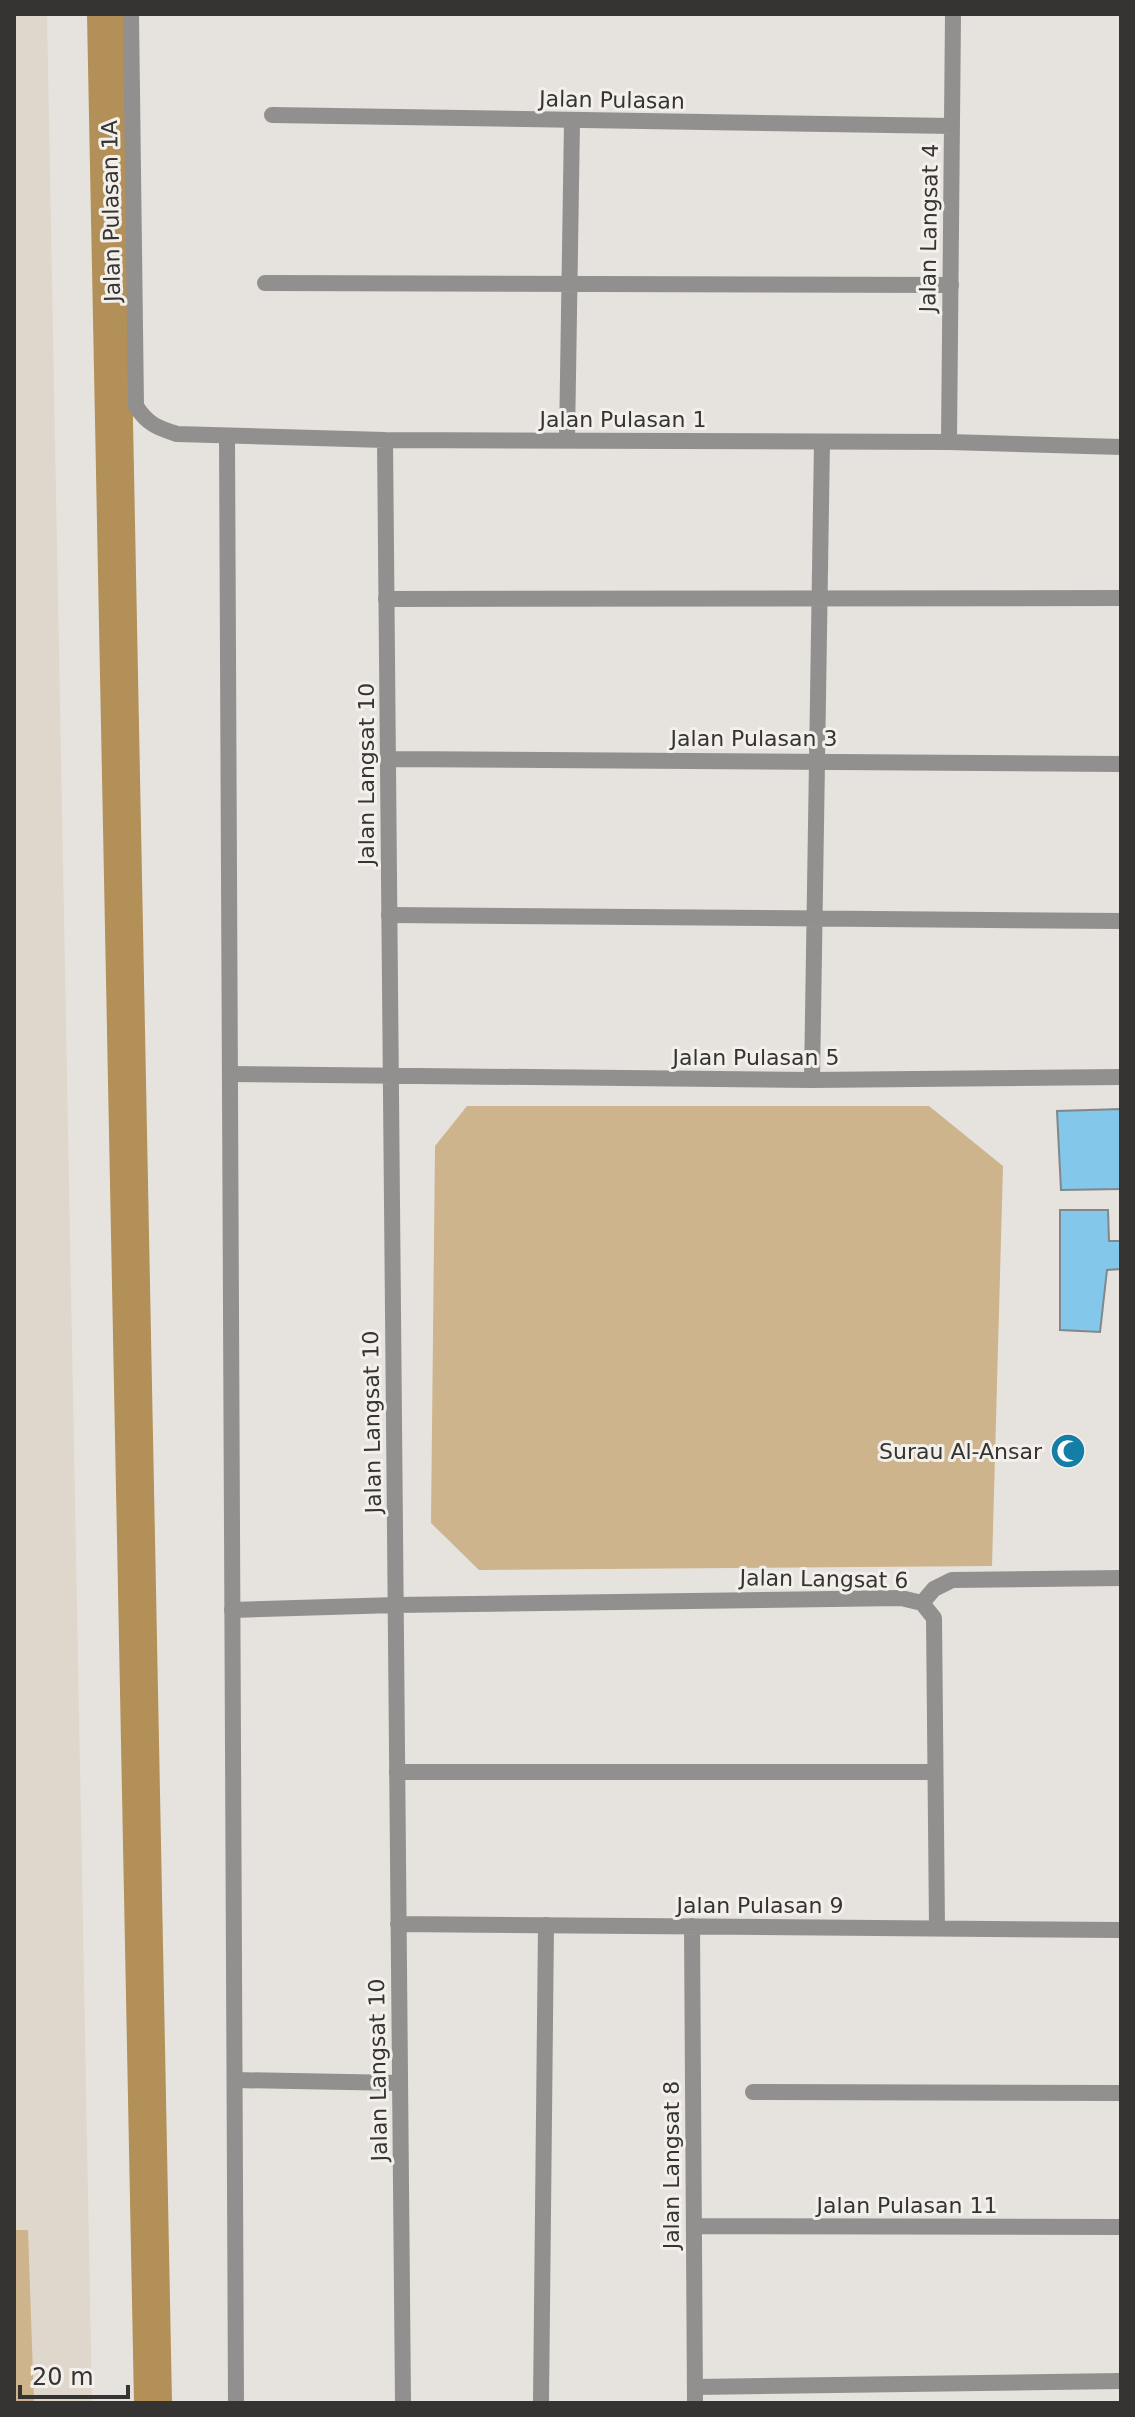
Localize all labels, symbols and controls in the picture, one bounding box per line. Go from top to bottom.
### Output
street label: Jalan Pulasan [537,86,685,114]
street label: Jalan Pulasan 1A [97,120,125,304]
street label: Jalan Langsat 4 [915,143,943,315]
street label: Jalan Pulasan 1 [538,407,706,432]
street label: Jalan Langsat 10 [354,683,379,867]
street label: Jalan Pulasan 3 [669,726,837,751]
street label: Jalan Pulasan 5 [671,1045,839,1070]
street label: Jalan Langsat 10 [358,1330,386,1516]
mosque icon: Surau Al-Ansar [1049,1432,1087,1470]
place label: Surau Al-Ansar [879,1439,1043,1464]
street label: Jalan Langsat 6 [737,1565,909,1593]
street label: Jalan Pulasan 9 [675,1893,843,1918]
street label: Jalan Langsat 10 [364,1978,392,2164]
street label: Jalan Langsat 8 [659,2081,684,2251]
street label: Jalan Pulasan 11 [815,2193,997,2218]
scale bar [20,2349,128,2399]
text: 20 m [32,2363,94,2391]

